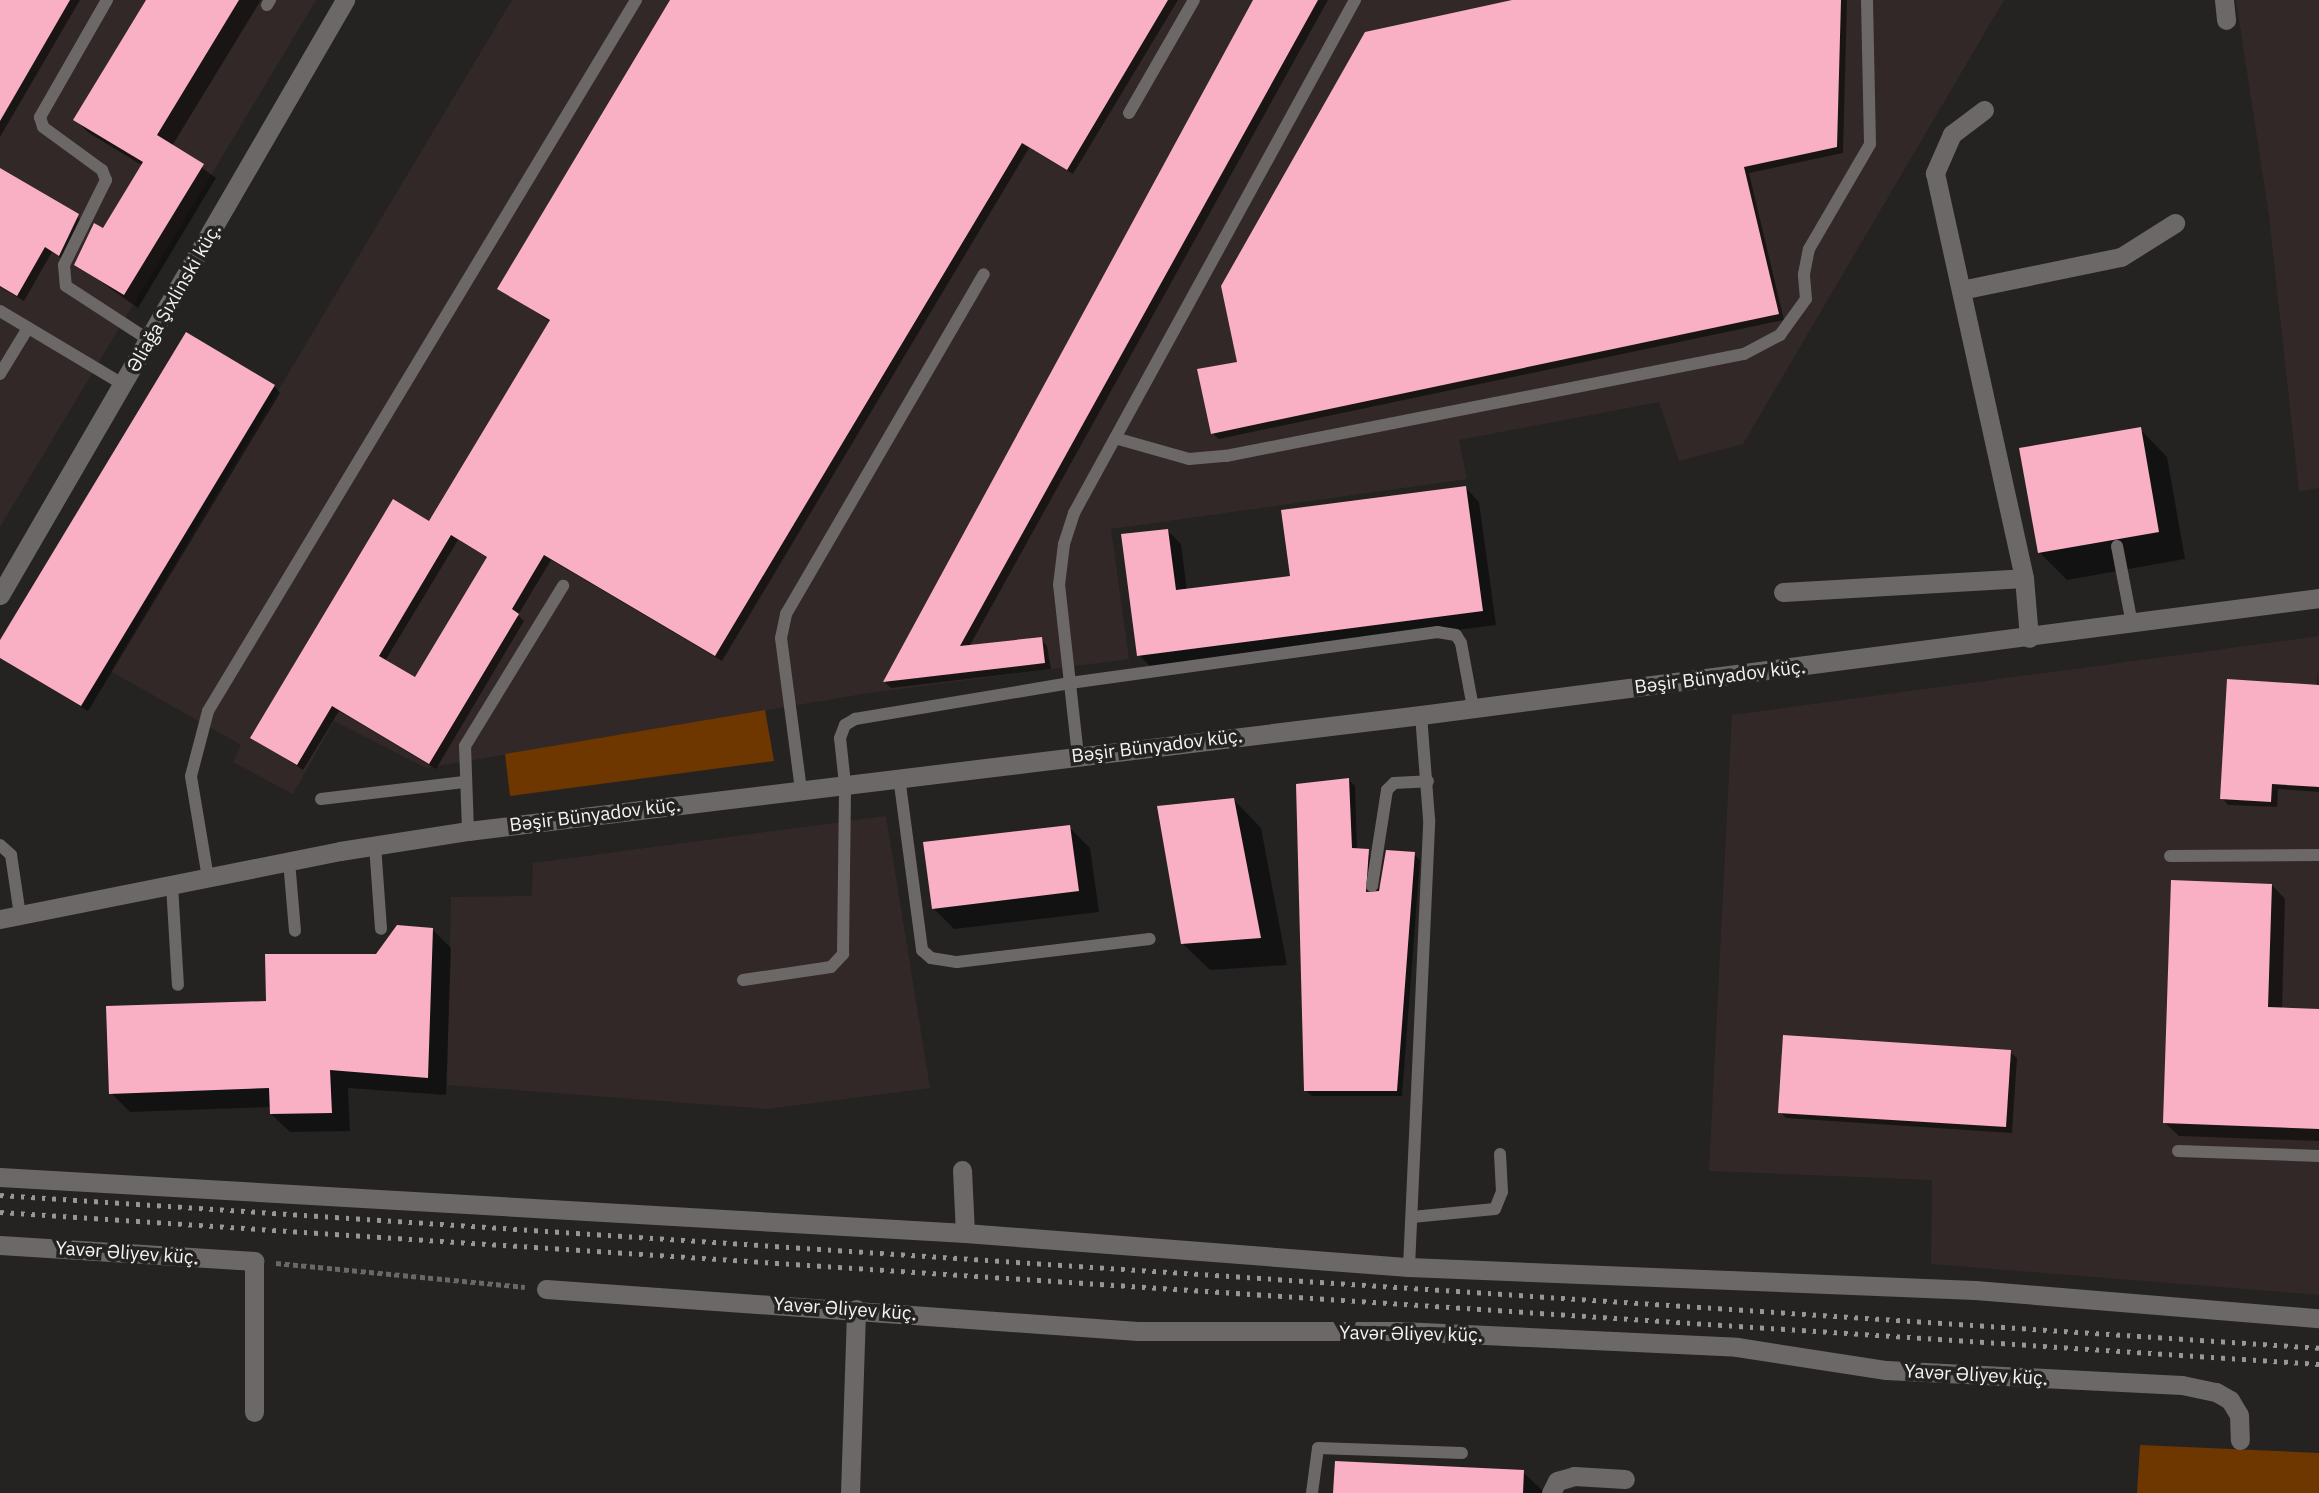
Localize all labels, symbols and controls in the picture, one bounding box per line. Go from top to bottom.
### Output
street label: Əliağa Şıxlinski küç. [122,219,226,377]
street label: Bəşir Bünyadov küç. [1633,655,1807,699]
street label: Bəşir Bünyadov küç. [1070,724,1244,768]
street label: Bəşir Bünyadov küç. [508,793,682,837]
street label: Yavər Əliyev küç. [55,1237,199,1269]
street label: Yavər Əliyev küç. [773,1293,917,1325]
street label: Yavər Əliyev küç. [1339,1321,1483,1347]
street label: Yavər Əliyev küç. [1904,1360,2048,1390]

